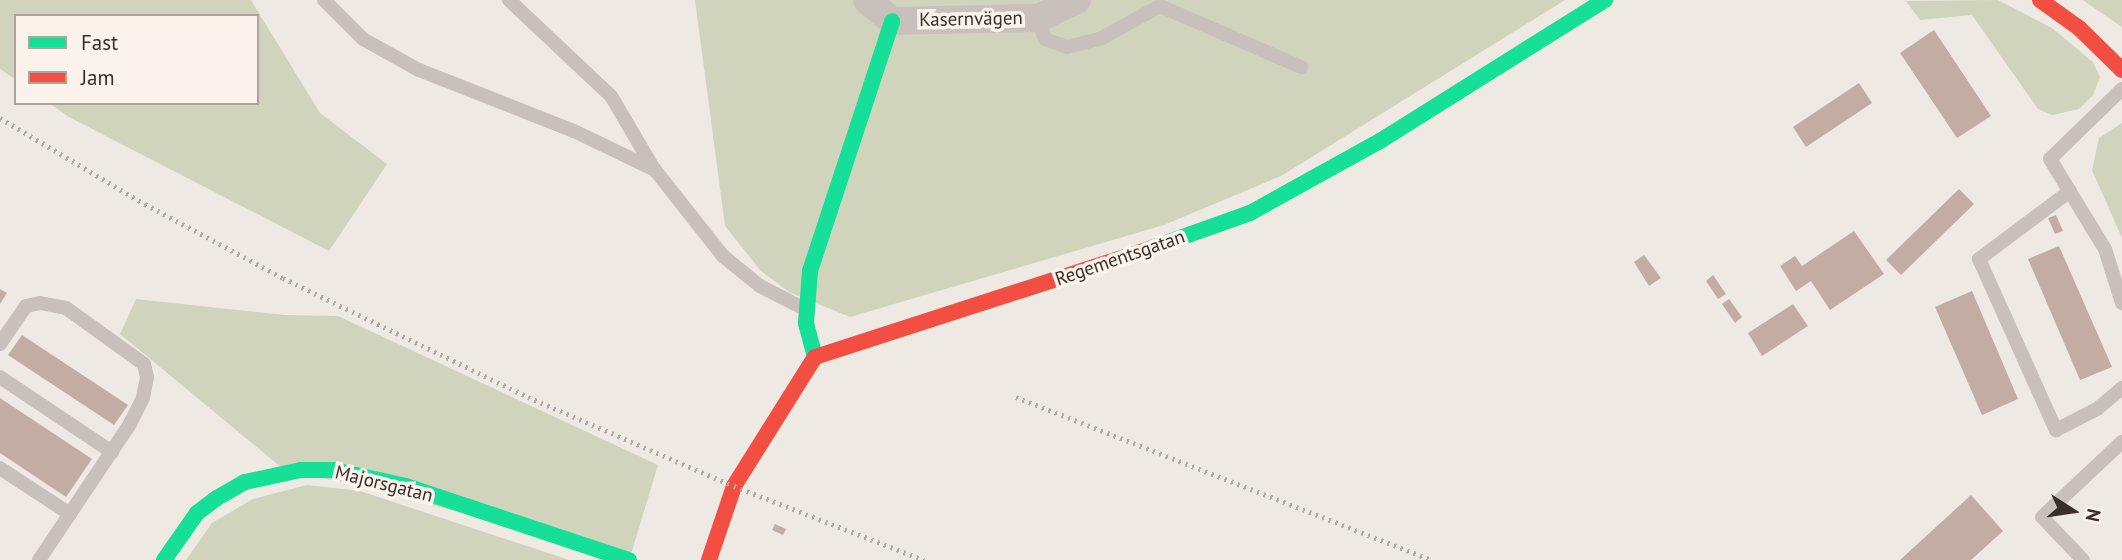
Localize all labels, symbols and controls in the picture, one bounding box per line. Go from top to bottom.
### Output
street label: Kasernvägen [919,7,1023,31]
legend [14,14,259,105]
text: Fast [81,29,118,56]
text: Jam [81,64,115,91]
street label: Regementsgatan [1052,225,1188,291]
street label: Majorsgatan [333,461,435,507]
north arrow [2038,476,2108,546]
text: N [2081,507,2107,524]

